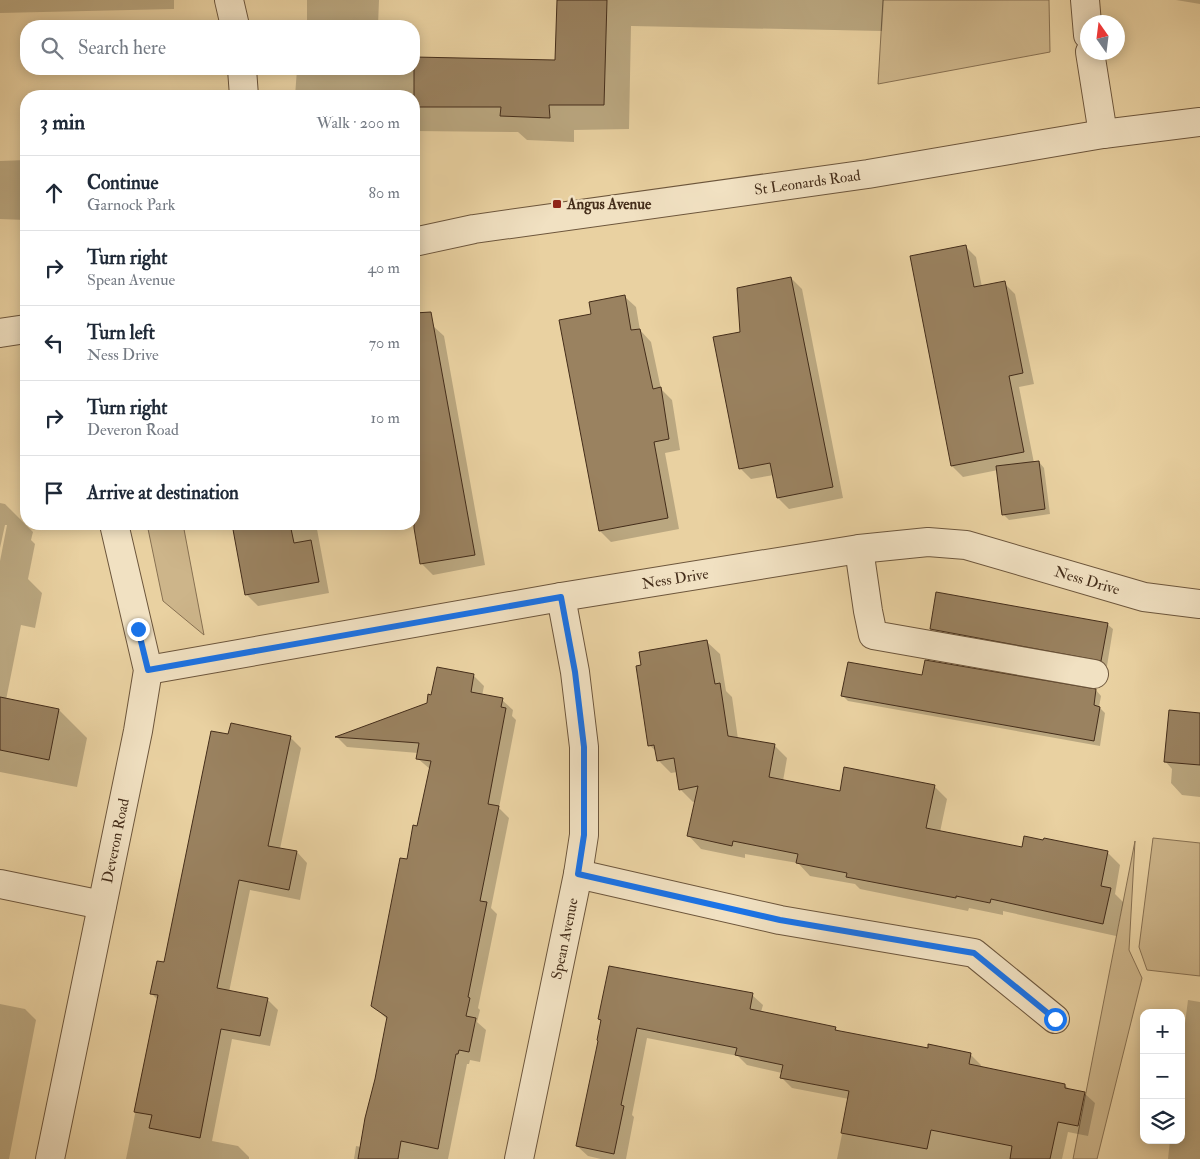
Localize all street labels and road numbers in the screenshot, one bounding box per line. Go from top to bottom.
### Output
street label: St Leonards Road [753,166,862,199]
street label: Ness Drive [1052,562,1122,599]
street label: Ness Drive [640,564,710,593]
street label: Deveron Road [97,796,134,885]
street label: Spean Avenue [547,896,582,981]

